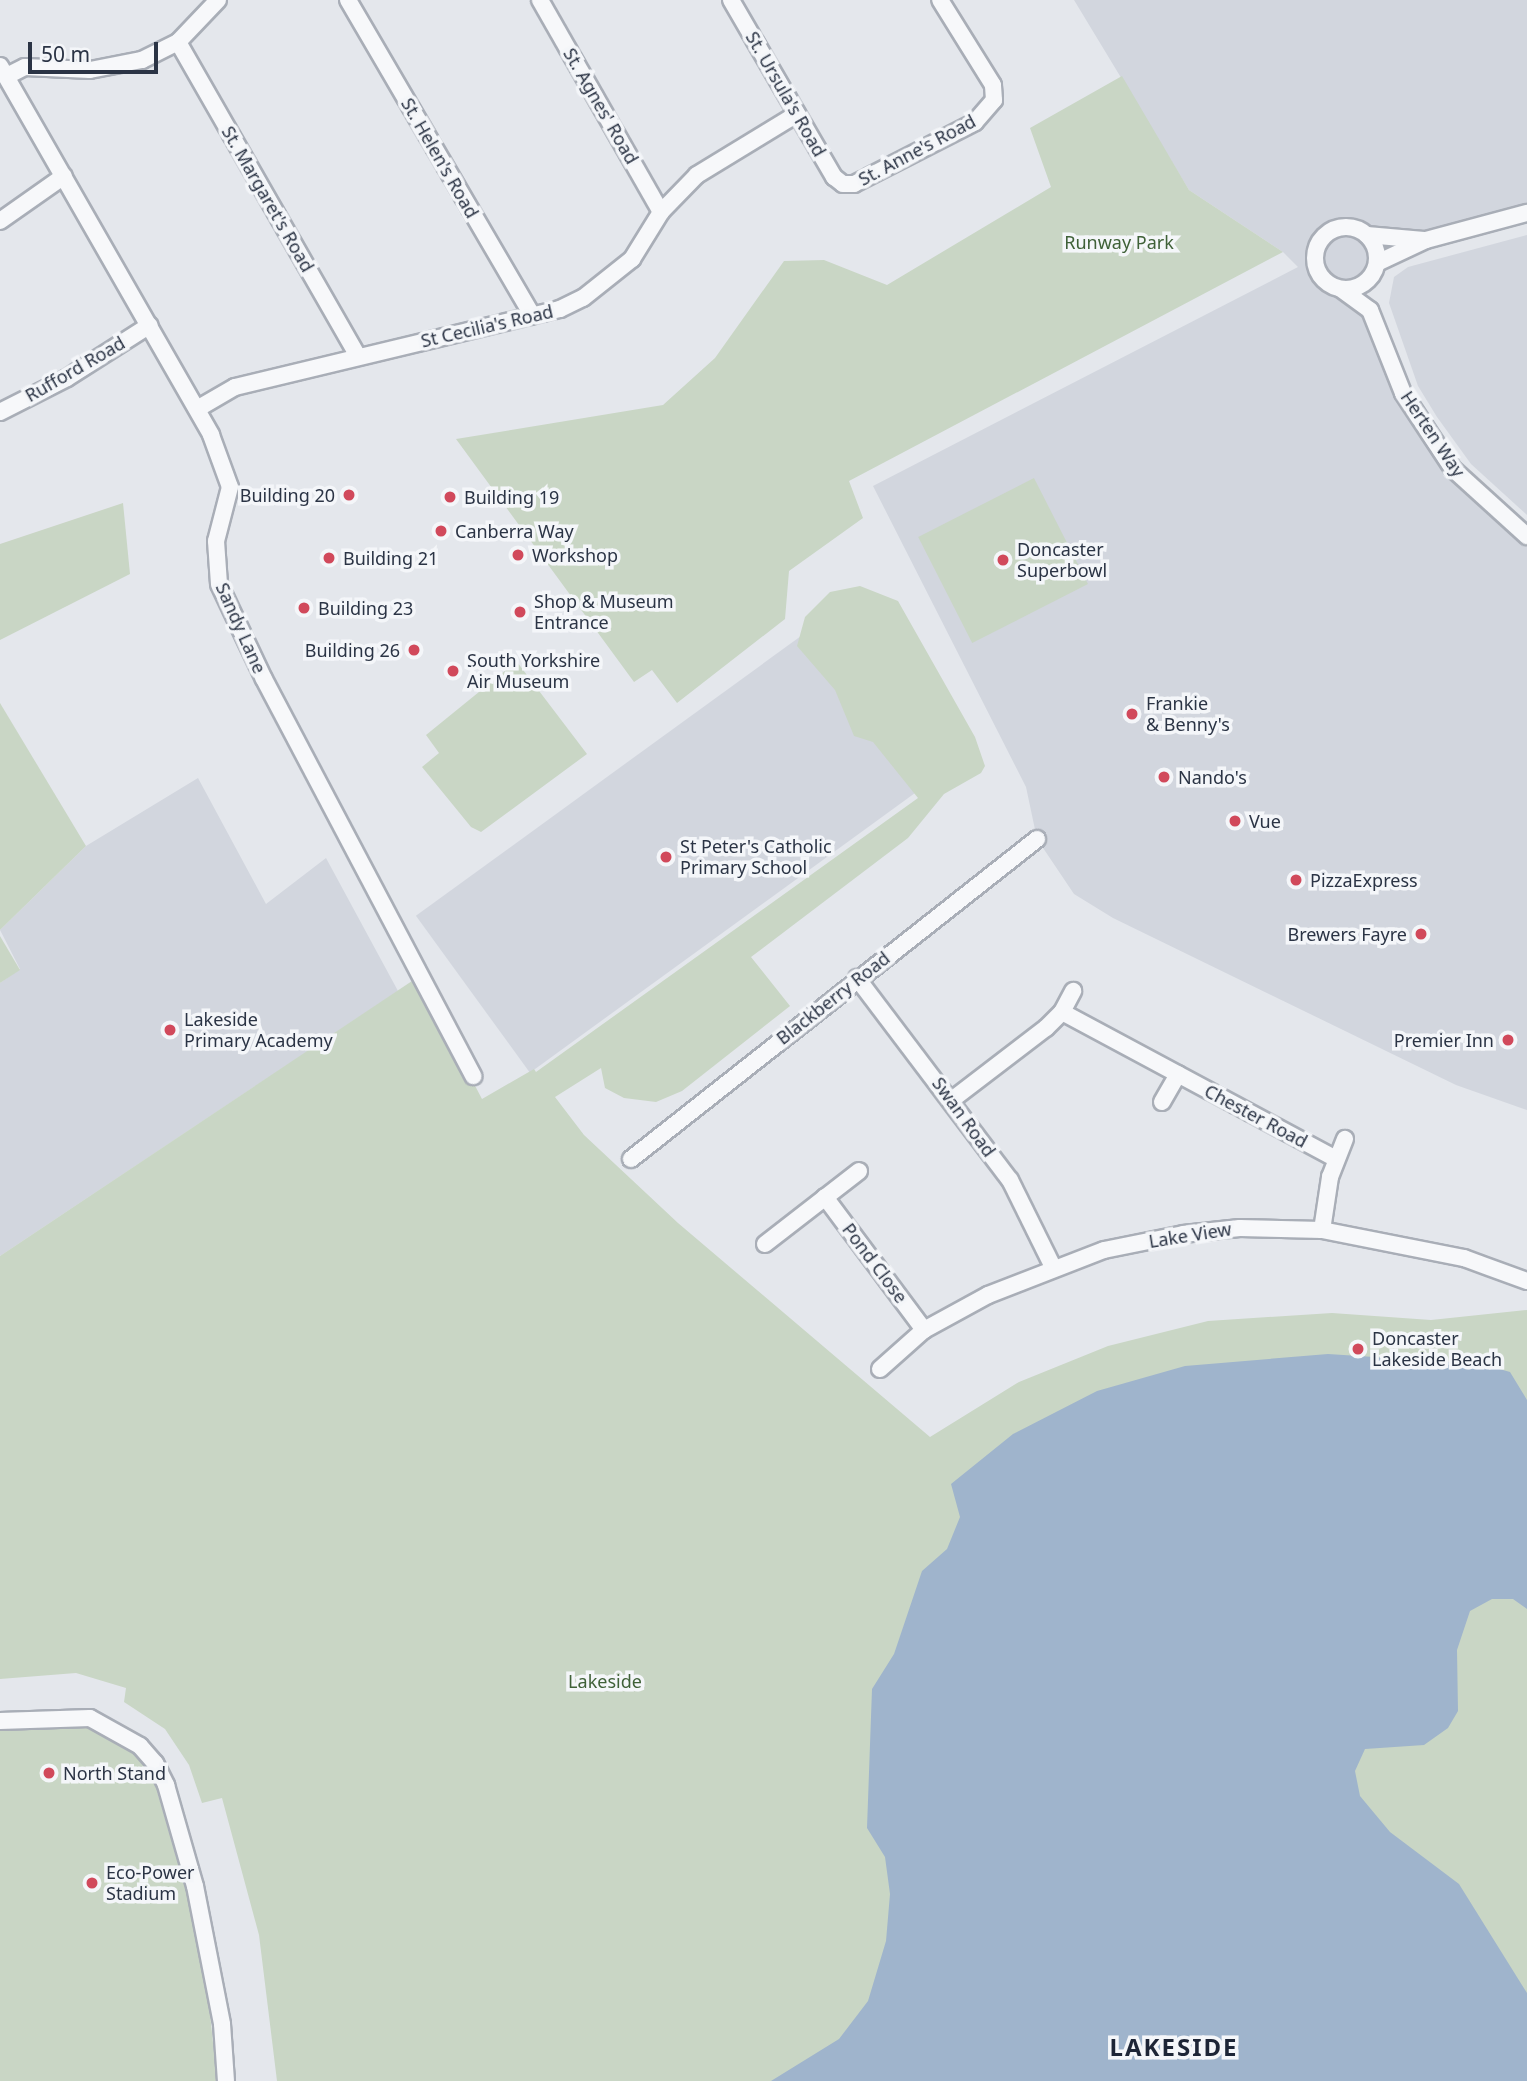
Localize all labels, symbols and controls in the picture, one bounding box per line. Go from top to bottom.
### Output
scale bar [32,28,161,72]
street label: St. Ursula's Road [741,28,831,160]
text: 50 m [41,40,90,68]
street label: St. Agnes' Road [559,44,643,168]
street label: St. Helen's Road [397,94,483,222]
street label: St. Anne's Road [855,110,979,190]
street label: St. Margaret's Road [217,122,319,276]
park label: Runway Park [1064,231,1174,253]
street label: St Cecilia's Road [419,300,555,352]
street label: Rufford Road [21,332,129,406]
street label: Herten Way [1396,387,1470,481]
place label: Building 20 [240,484,335,506]
place label: Building 19 [464,486,559,508]
marker: Building 20 [341,487,357,503]
marker: Building 19 [442,489,458,505]
place label: Canberra Way [455,520,574,542]
marker: Canberra Way [433,523,449,539]
place label: Doncaster Superbowl [1017,539,1107,582]
place label: Workshop [532,544,618,566]
place label: Building 21 [343,547,438,569]
marker: Workshop [510,547,526,563]
marker: Building 21 [321,550,337,566]
marker: Doncaster Superbowl [995,552,1011,568]
street label: Sandy Lane [211,579,271,677]
place label: Shop & Museum Entrance [534,591,674,634]
place label: Building 23 [318,597,413,619]
marker: Building 23 [296,600,312,616]
marker: Shop & Museum Entrance [512,604,528,620]
place label: Building 26 [305,639,400,661]
marker: Building 26 [406,642,422,658]
place label: South Yorkshire Air Museum [467,650,600,692]
marker: South Yorkshire Air Museum [445,663,461,679]
place label: Frankie & Benny's [1146,693,1230,736]
marker: Frankie & Benny's [1124,706,1140,722]
place label: Nando's [1178,766,1247,788]
marker: Nando's [1156,769,1172,785]
place label: Vue [1249,810,1281,832]
marker: Vue [1227,813,1243,829]
place label: St Peter's Catholic Primary School [680,836,832,878]
marker: St Peter's Catholic Primary School [658,849,674,865]
place label: PizzaExpress [1310,869,1418,891]
marker: PizzaExpress [1288,872,1304,888]
place label: Brewers Fayre [1288,923,1407,945]
marker: Brewers Fayre [1413,926,1429,942]
street label: Blackberry Road [772,947,894,1049]
place label: Lakeside Primary Academy [184,1009,333,1052]
marker: Lakeside Primary Academy [162,1022,178,1038]
place label: Premier Inn [1394,1029,1494,1051]
marker: Premier Inn [1500,1032,1516,1048]
street label: Swan Road [928,1073,1000,1161]
street label: Chester Road [1201,1080,1311,1152]
street label: Lake View [1147,1218,1233,1252]
street label: Pond Close [838,1219,912,1307]
place label: Doncaster Lakeside Beach [1372,1328,1502,1370]
marker: Doncaster Lakeside Beach [1350,1341,1366,1357]
park label: Lakeside [568,1670,642,1692]
place label: North Stand [63,1762,166,1784]
marker: North Stand [41,1765,57,1781]
place label: Eco-Power Stadium [106,1862,194,1904]
marker: Eco-Power Stadium [84,1875,100,1891]
district label: LAKESIDE [1111,2033,1237,2061]

